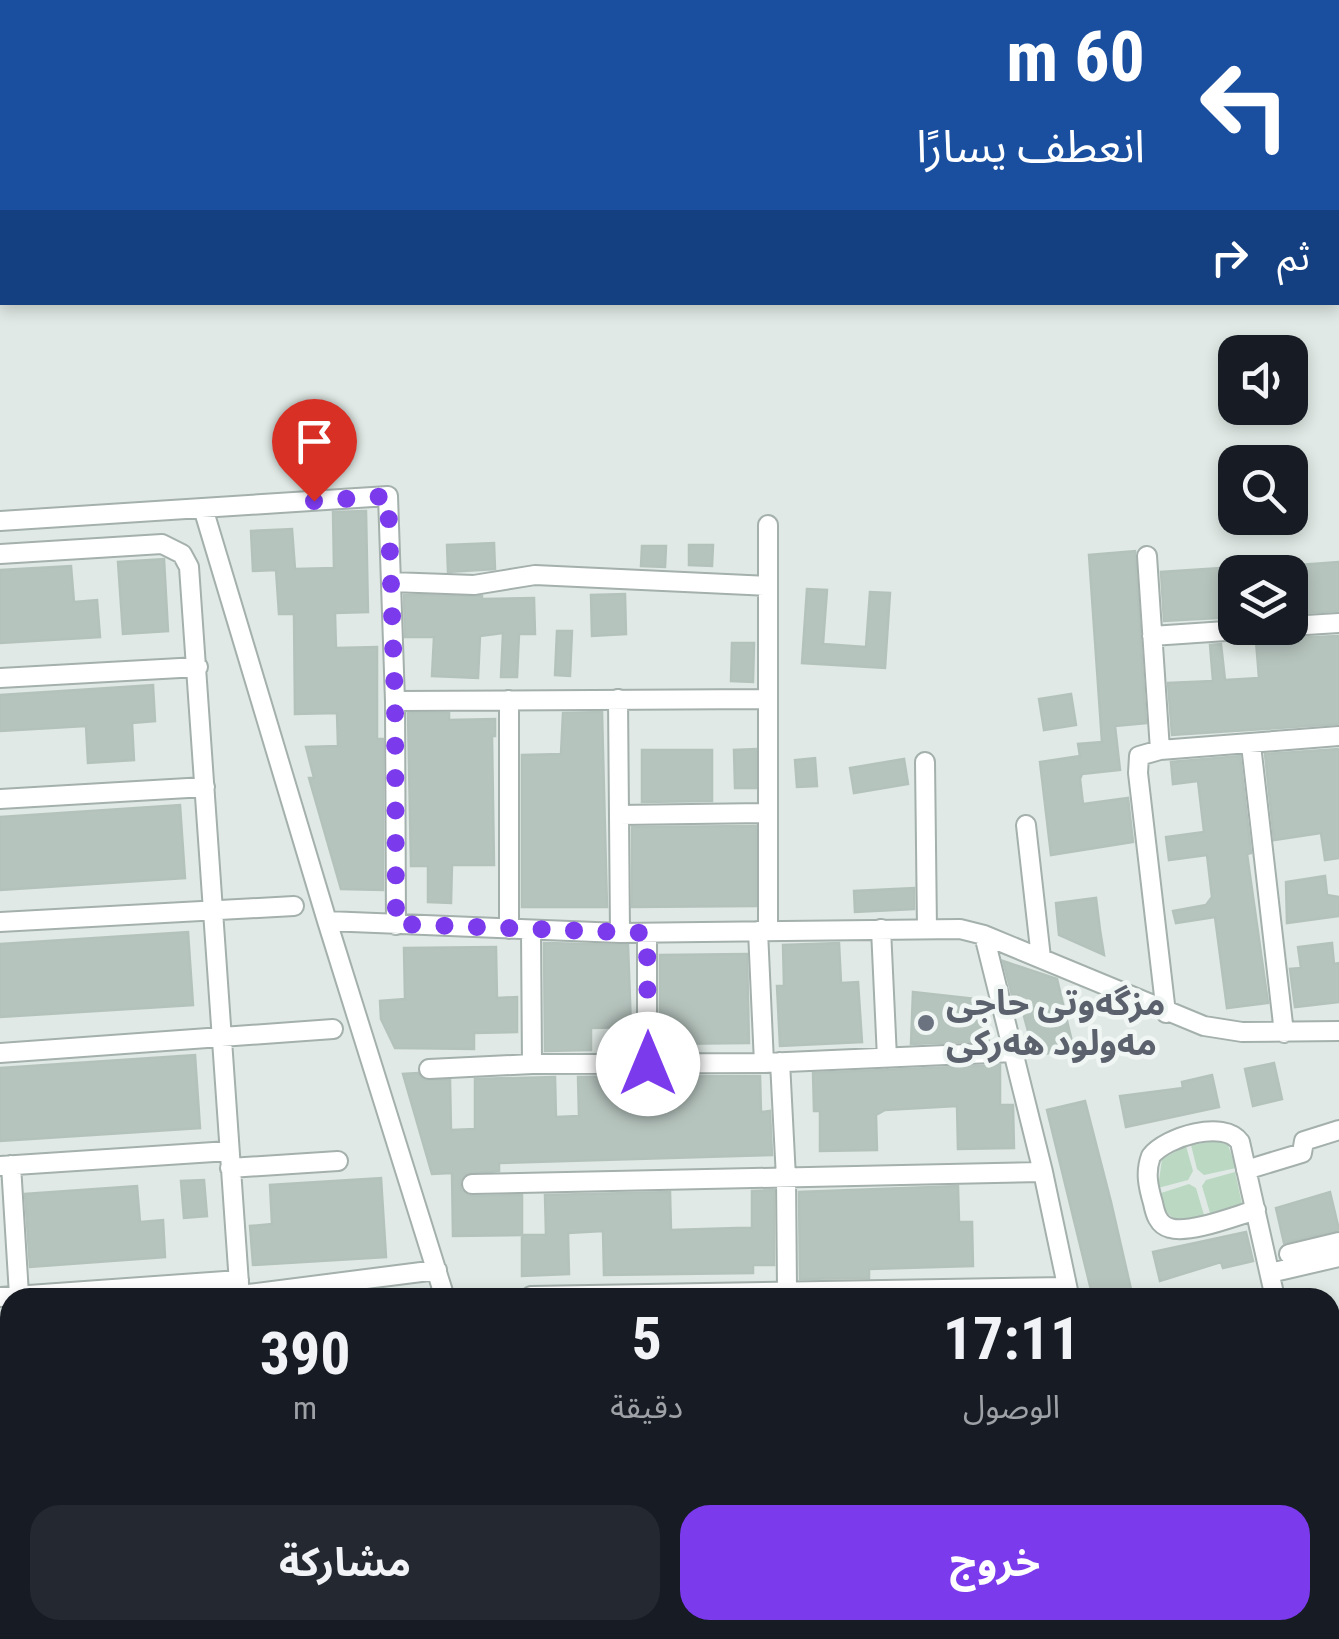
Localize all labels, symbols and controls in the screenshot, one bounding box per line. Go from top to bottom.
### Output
text: 60 m [1006,16,1145,98]
icon: left [1180,40,1310,170]
text: انعطف يسارًا [916,120,1145,173]
icon: right [1202,230,1257,285]
text: ثم [1277,235,1310,279]
map controls [1218,335,1308,645]
button: sound [1218,335,1308,425]
pin [272,399,357,502]
icon: arrive [287,414,342,469]
button: search [1218,445,1308,535]
button: layers [1218,555,1308,645]
place label: مزگەوتی حاجی مەولود هەرکی [946,983,1165,1064]
position arrow [596,1012,700,1116]
marker: مزگەوتی حاجی مەولود هەرکی [915,1012,937,1034]
text: 5 [631,1303,662,1374]
text: 17:11 [943,1303,1080,1374]
text: 390 [260,1318,351,1389]
text: دقيقة [610,1388,683,1426]
text: الوصول [963,1388,1060,1426]
text: m [293,1389,317,1427]
button: مشاركة [30,1505,660,1620]
button: خروج [680,1505,1310,1620]

